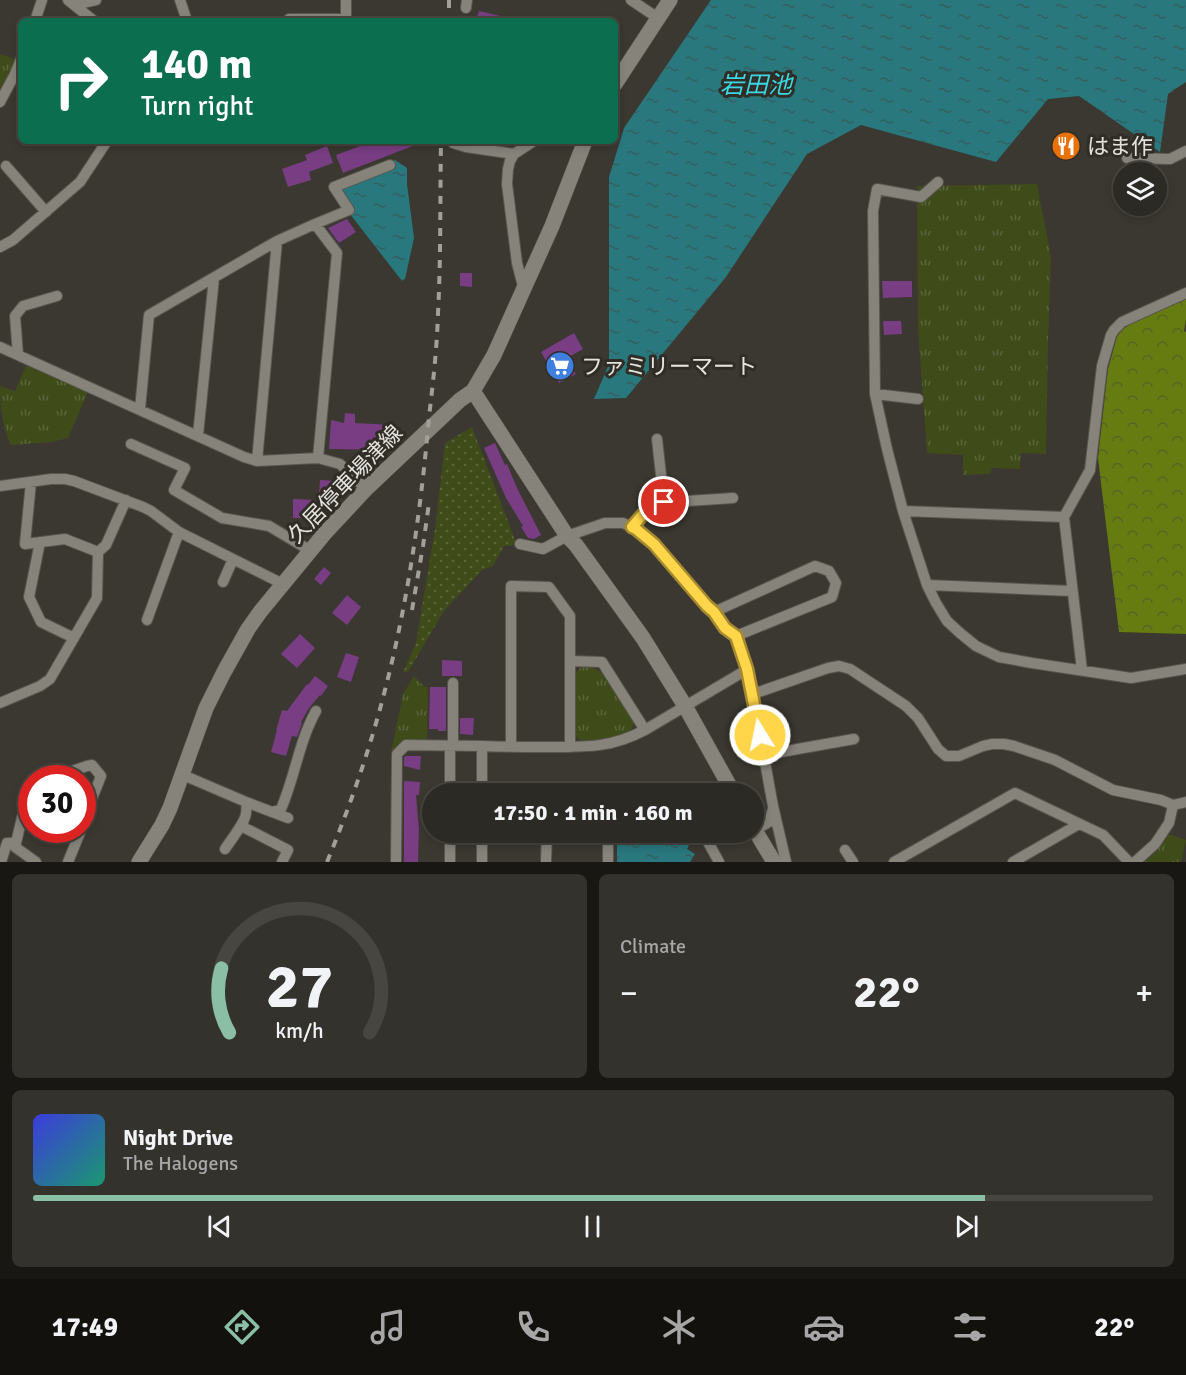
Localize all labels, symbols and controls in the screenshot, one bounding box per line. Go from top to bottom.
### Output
text: 140 m [141,39,252,90]
icon: right [42,42,120,120]
water label: 岩田池 [720,70,794,100]
text: Turn right [141,90,254,123]
restaurant icon: はま作 [1050,130,1082,162]
place label: はま作 [1087,133,1153,160]
map controls [1113,162,1167,216]
button: layers [1113,162,1167,216]
supermarket icon: ファミリーマート [544,350,576,382]
place label: ファミリーマート [581,353,757,380]
street label: 久居停車場津線 [282,419,408,549]
pin [638,476,689,527]
icon: arrive [647,485,680,518]
position arrow [728,703,792,767]
speed limit sign: 30 [18,765,96,843]
text: 17:50 · 1 min · 160 m [493,799,693,826]
text: Climate [620,934,686,959]
text: 27 [266,948,333,1025]
text: 22° [853,965,920,1020]
text: − [620,973,638,1014]
text: + [1135,973,1153,1014]
text: km/h [275,1018,324,1044]
text: Night Drive [123,1124,233,1151]
text: The Halogens [123,1151,238,1176]
icon: previous [203,1210,236,1243]
icon: pause [576,1210,609,1243]
icon: next [950,1210,983,1243]
icon: directions [221,1306,263,1348]
icon: music [367,1306,409,1348]
icon: phone [512,1306,554,1348]
icon: climate [658,1306,700,1348]
icon: car [803,1306,845,1348]
icon: filters [949,1306,991,1348]
text: 17:49 [52,1311,118,1344]
text: 22° [1094,1311,1134,1344]

